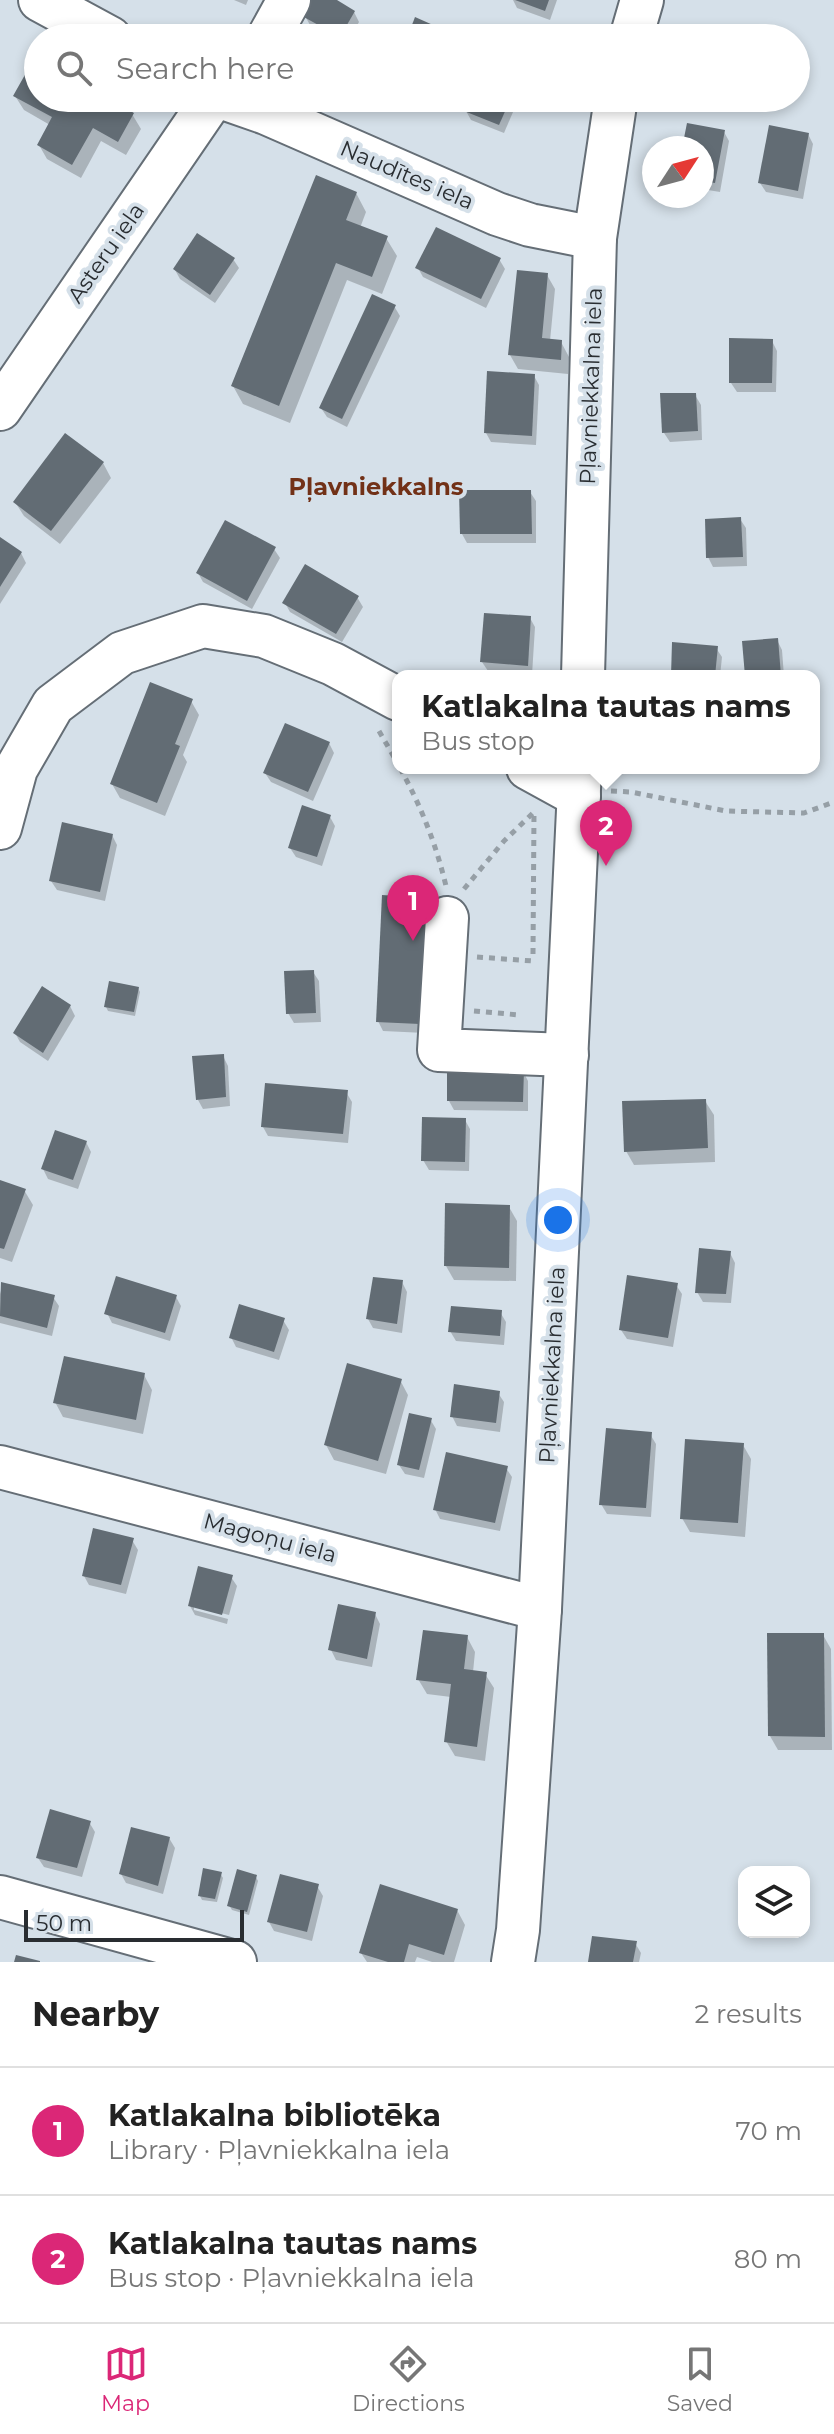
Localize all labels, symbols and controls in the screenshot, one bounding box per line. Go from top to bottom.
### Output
search box [24,24,810,112]
icon: search [52,46,96,90]
text: Search here [116,50,294,87]
street label: Naudītes iela [336,135,478,215]
north arrow [642,136,714,208]
street label: Asteru iela [62,198,150,308]
street label: Pļavniekkalna iela [574,287,608,485]
district label: Pļavniekkalns [288,472,464,502]
popup [392,670,820,774]
text: Katlakalna tautas nams [421,688,791,725]
text: Bus stop [421,725,535,757]
pin: 2 [580,800,632,866]
pin: 1 [387,875,439,941]
your location [538,1200,578,1240]
street label: Pļavniekkalna iela [533,1266,571,1464]
street label: Magoņu iela [201,1507,339,1569]
map controls [738,1866,810,1938]
button: layers [738,1866,810,1938]
scale bar [24,1906,244,1942]
text: 50 m [36,1910,92,1937]
text: Nearby [32,1993,159,2035]
text: 2 results [694,1998,802,2030]
text: Katlakalna bibliotēka [108,2097,441,2134]
text: 1 [53,2115,63,2147]
text: 70 m [736,2115,802,2147]
text: Library · Pļavniekkalna iela [108,2134,450,2166]
text: Katlakalna tautas nams [108,2225,477,2262]
text: 2 [50,2243,66,2275]
text: 80 m [734,2243,802,2275]
text: Bus stop · Pļavniekkalna iela [108,2262,474,2294]
tab: Map [101,2342,150,2417]
tab: Directions [352,2342,465,2417]
tab: Saved [667,2342,733,2417]

